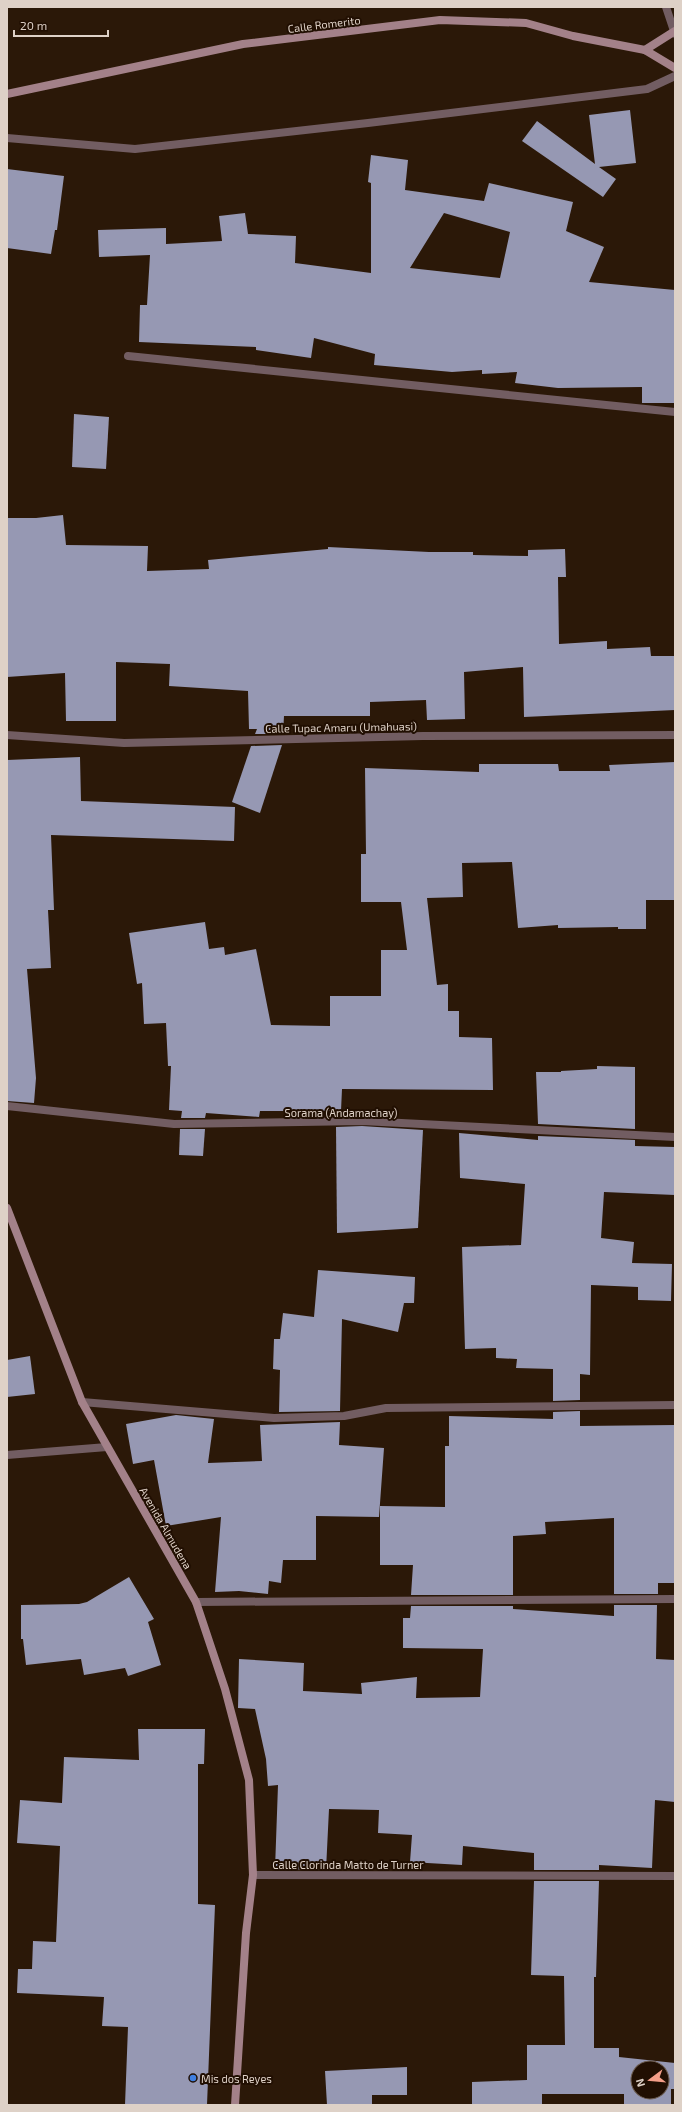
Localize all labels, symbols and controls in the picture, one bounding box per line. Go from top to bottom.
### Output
scale bar [14,12,108,38]
street label: Calle Romerito [287,13,361,35]
text: 20 m [20,18,47,32]
street label: Calle Tupac Amaru (Umahuasi) [265,719,417,735]
street label: Sorama (Andamachay) [285,1106,398,1119]
street label: Avenida Almudena [137,1485,195,1571]
street label: Calle Clorinda Matto de Turner [272,1858,424,1871]
north arrow [630,2060,670,2100]
place label: Mis dos Reyes [201,2072,272,2085]
marker: Mis dos Reyes [188,2073,198,2083]
text: N [633,2077,647,2089]

